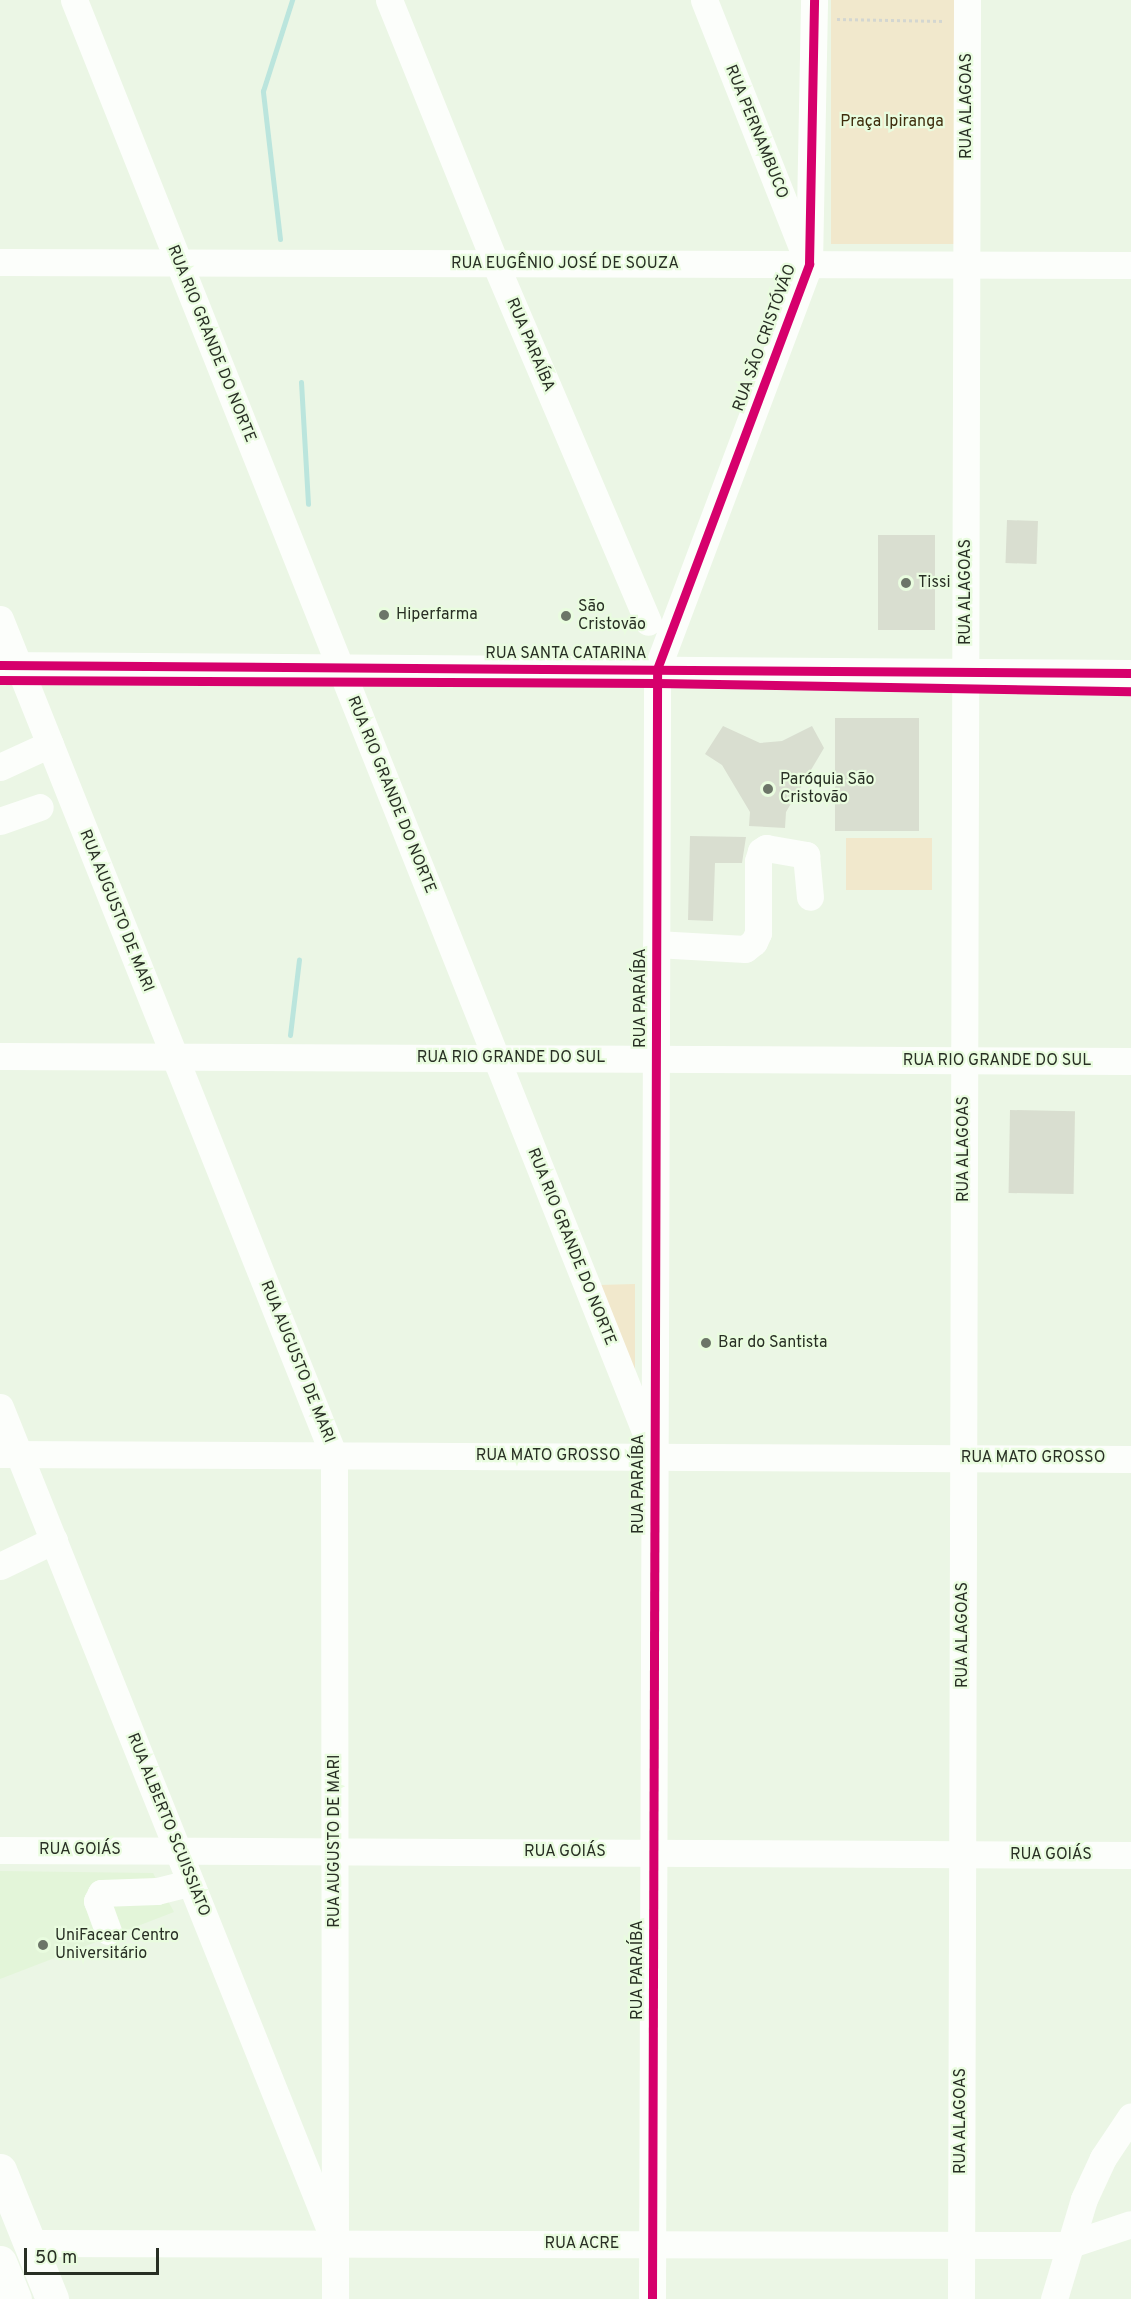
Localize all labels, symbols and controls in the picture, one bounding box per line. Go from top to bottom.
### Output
street label: RUA ALAGOAS [957,52,977,160]
street label: RUA PERNAMBUCO [720,62,792,202]
park label: Praça Ipiranga [840,112,944,132]
street label: RUA RIO GRANDE DO NORTE [162,242,260,446]
street label: RUA EUGÊNIO JOSÉ DE SOUZA [451,254,679,274]
street label: RUA SÃO CRISTÓVÃO [729,261,801,415]
street label: RUA PARAÍBA [502,295,558,395]
street label: RUA ALAGOAS [956,538,976,646]
place label: Tissi [918,573,950,593]
marker: Tissi [899,576,913,590]
place label: São Cristovão [578,597,646,635]
place label: Hiperfarma [396,605,478,625]
marker: Hiperfarma [377,608,391,622]
marker: São Cristovão [559,609,573,623]
street label: RUA SANTA CATARINA [485,644,647,664]
street label: RUA RIO GRANDE DO NORTE [342,693,440,897]
place label: Paróquia São Cristovão [780,770,874,808]
marker: Paróquia São Cristovão [761,782,775,796]
street label: RUA AUGUSTO DE MARI [74,826,158,996]
street label: RUA PARAÍBA [631,948,651,1048]
street label: RUA RIO GRANDE DO SUL [416,1048,606,1068]
street label: RUA RIO GRANDE DO SUL [902,1051,1092,1071]
street label: RUA ALAGOAS [954,1095,974,1203]
street label: RUA RIO GRANDE DO NORTE [522,1145,620,1349]
street label: RUA AUGUSTO DE MARI [255,1277,339,1447]
place label: Bar do Santista [718,1333,827,1353]
marker: Bar do Santista [699,1336,713,1350]
street label: RUA PARAÍBA [629,1434,649,1534]
street label: RUA MATO GROSSO [475,1446,621,1466]
street label: RUA MATO GROSSO [960,1448,1106,1468]
street label: RUA ALAGOAS [953,1581,973,1689]
street label: RUA ALBERTO SCUISSIATO [122,1730,214,1920]
street label: RUA AUGUSTO DE MARI [325,1754,345,1928]
street label: RUA GOIÁS [39,1840,121,1860]
street label: RUA GOIÁS [524,1842,606,1862]
street label: RUA GOIÁS [1010,1845,1092,1865]
street label: RUA PARAÍBA [628,1920,648,2020]
place label: UniFacear Centro Universitário [55,1926,179,1964]
marker: UniFacear Centro Universitário [36,1938,50,1952]
street label: RUA ALAGOAS [951,2067,971,2175]
street label: RUA ACRE [544,2234,620,2254]
scale bar [27,2236,162,2274]
text: 50 m [35,2247,77,2270]

